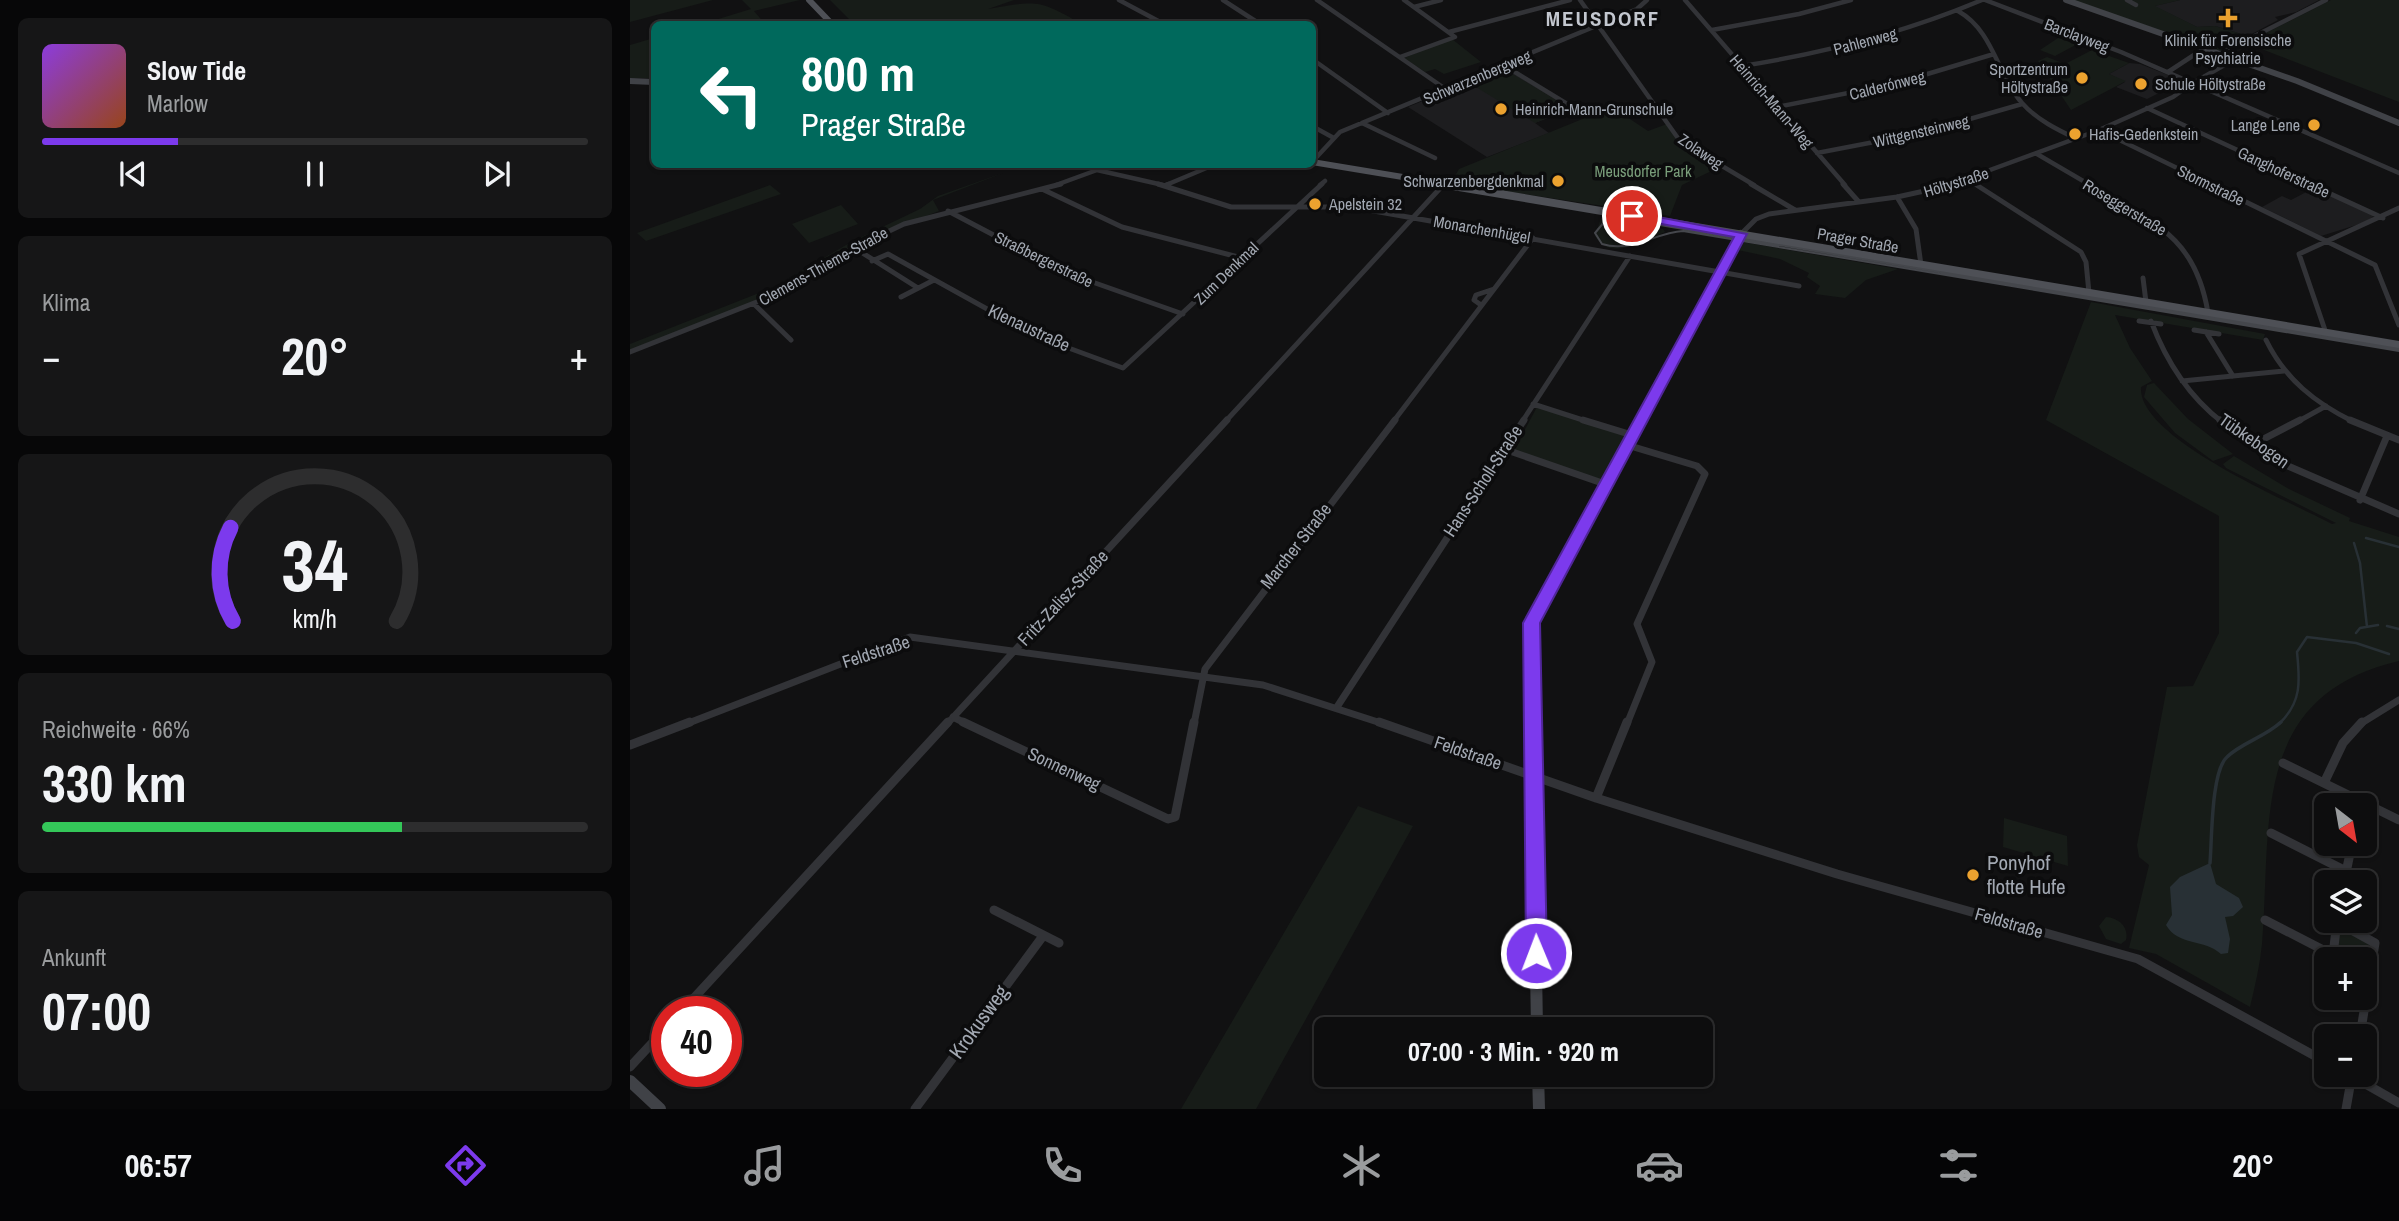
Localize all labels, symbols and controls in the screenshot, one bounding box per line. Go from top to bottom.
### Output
district label: MEUSDORF [1546,4,1660,33]
marker: Klinik für Forensische Psychiatrie [2218,8,2238,28]
street label: Barclayweg [2041,13,2113,58]
street label: Pahlenweg [1831,22,1900,60]
place label: Klinik für Forensische Psychiatrie [2165,29,2291,69]
text: 800 m [801,40,915,106]
street label: Schwarzenbergweg [1420,44,1535,110]
icon: left [686,49,777,140]
street label: Heinrich-Mann-Weg [1725,49,1819,153]
text: Slow Tide [147,53,246,88]
place label: Sportzentrum Höltystraße [1989,58,2068,98]
street label: Calderónweg [1847,65,1928,105]
marker: Sportzentrum Höltystraße [2074,70,2090,86]
place label: Schule Höltystraße [2155,73,2266,95]
marker: Schule Höltystraße [2133,76,2149,92]
text: Marlow [147,88,208,119]
place label: Heinrich-Mann-Grunschule [1515,98,1673,120]
marker: Heinrich-Mann-Grunschule [1493,101,1509,117]
text: Prager Straße [801,103,966,146]
street label: Wittgensteinweg [1871,109,1972,153]
place label: Lange Lene [2231,114,2300,136]
marker: Lange Lene [2306,117,2322,133]
place label: Hafis-Gedenkstein [2089,123,2198,145]
marker: Hafis-Gedenkstein [2067,126,2083,142]
street label: Zolaweg [1674,128,1728,174]
street label: Ganghoferstraße [2234,141,2334,203]
icon: previous [114,155,152,193]
icon: pause [296,155,334,193]
icon: next [478,155,516,193]
street label: Stormstraße [2174,159,2248,211]
park label: Meusdorfer Park [1595,160,1692,182]
street label: Höltystraße [1921,162,1991,202]
place label: Schwarzenbergdenkmal [1403,170,1544,192]
marker: Schwarzenbergdenkmal [1550,173,1566,189]
street label: Roseggerstraße [2079,173,2171,241]
pin [1602,186,1662,246]
place label: Apelstein 32 [1328,193,1402,215]
marker: Apelstein 32 [1307,196,1323,212]
icon: arrive [1613,197,1651,235]
street label: Monarchenhügel [1432,210,1532,248]
street label: Clemens-Thieme-Straße [755,221,891,311]
street label: Prager Straße [1816,222,1900,258]
street label: Straßbergerstraße [991,226,1097,292]
street label: Zum Denkmal [1189,237,1263,309]
text: Klima [42,287,90,318]
street label: Klenaustraße [984,298,1074,357]
text: 20° [281,321,349,391]
text: − [42,331,60,382]
text: + [570,331,588,382]
street label: Tübkebogen [2214,407,2295,474]
street label: Hans-Scholl-Straße [1437,420,1528,542]
street label: Marcher Straße [1254,498,1337,594]
text: 34 [282,516,348,614]
street label: Fritz-Zalisz-Straße [1012,544,1114,651]
text: km/h [293,601,337,635]
street label: Feldstraße [839,629,913,674]
text: Reichweite · 66% [42,714,190,745]
street label: Feldstraße [1431,729,1505,776]
street label: Sonnenweg [1024,741,1106,797]
text: 330 km [42,748,187,818]
north arrow [2314,793,2376,856]
map controls [2314,793,2377,1087]
place label: Ponyhof flotte Hufe [1987,848,2066,901]
marker: Ponyhof flotte Hufe [1965,867,1981,883]
button: layers [2314,870,2377,933]
street label: Feldstraße [1972,901,2046,944]
position arrow [1499,916,1573,990]
text: Ankunft [42,942,106,973]
button: + [2314,947,2377,1010]
text: 07:00 [42,976,151,1046]
street label: Krokusweg [942,978,1016,1065]
speed limit sign: 40 [651,996,742,1087]
button: − [2314,1024,2377,1087]
text: 07:00 · 3 Min. · 920 m [1408,1034,1619,1069]
icon: directions [441,1141,490,1190]
icon: music [740,1141,789,1190]
icon: phone [1038,1141,1087,1190]
icon: climate [1337,1141,1386,1190]
icon: car [1635,1141,1684,1190]
icon: filters [1934,1141,1983,1190]
text: 06:57 [125,1144,192,1187]
text: 20° [2232,1144,2274,1187]

